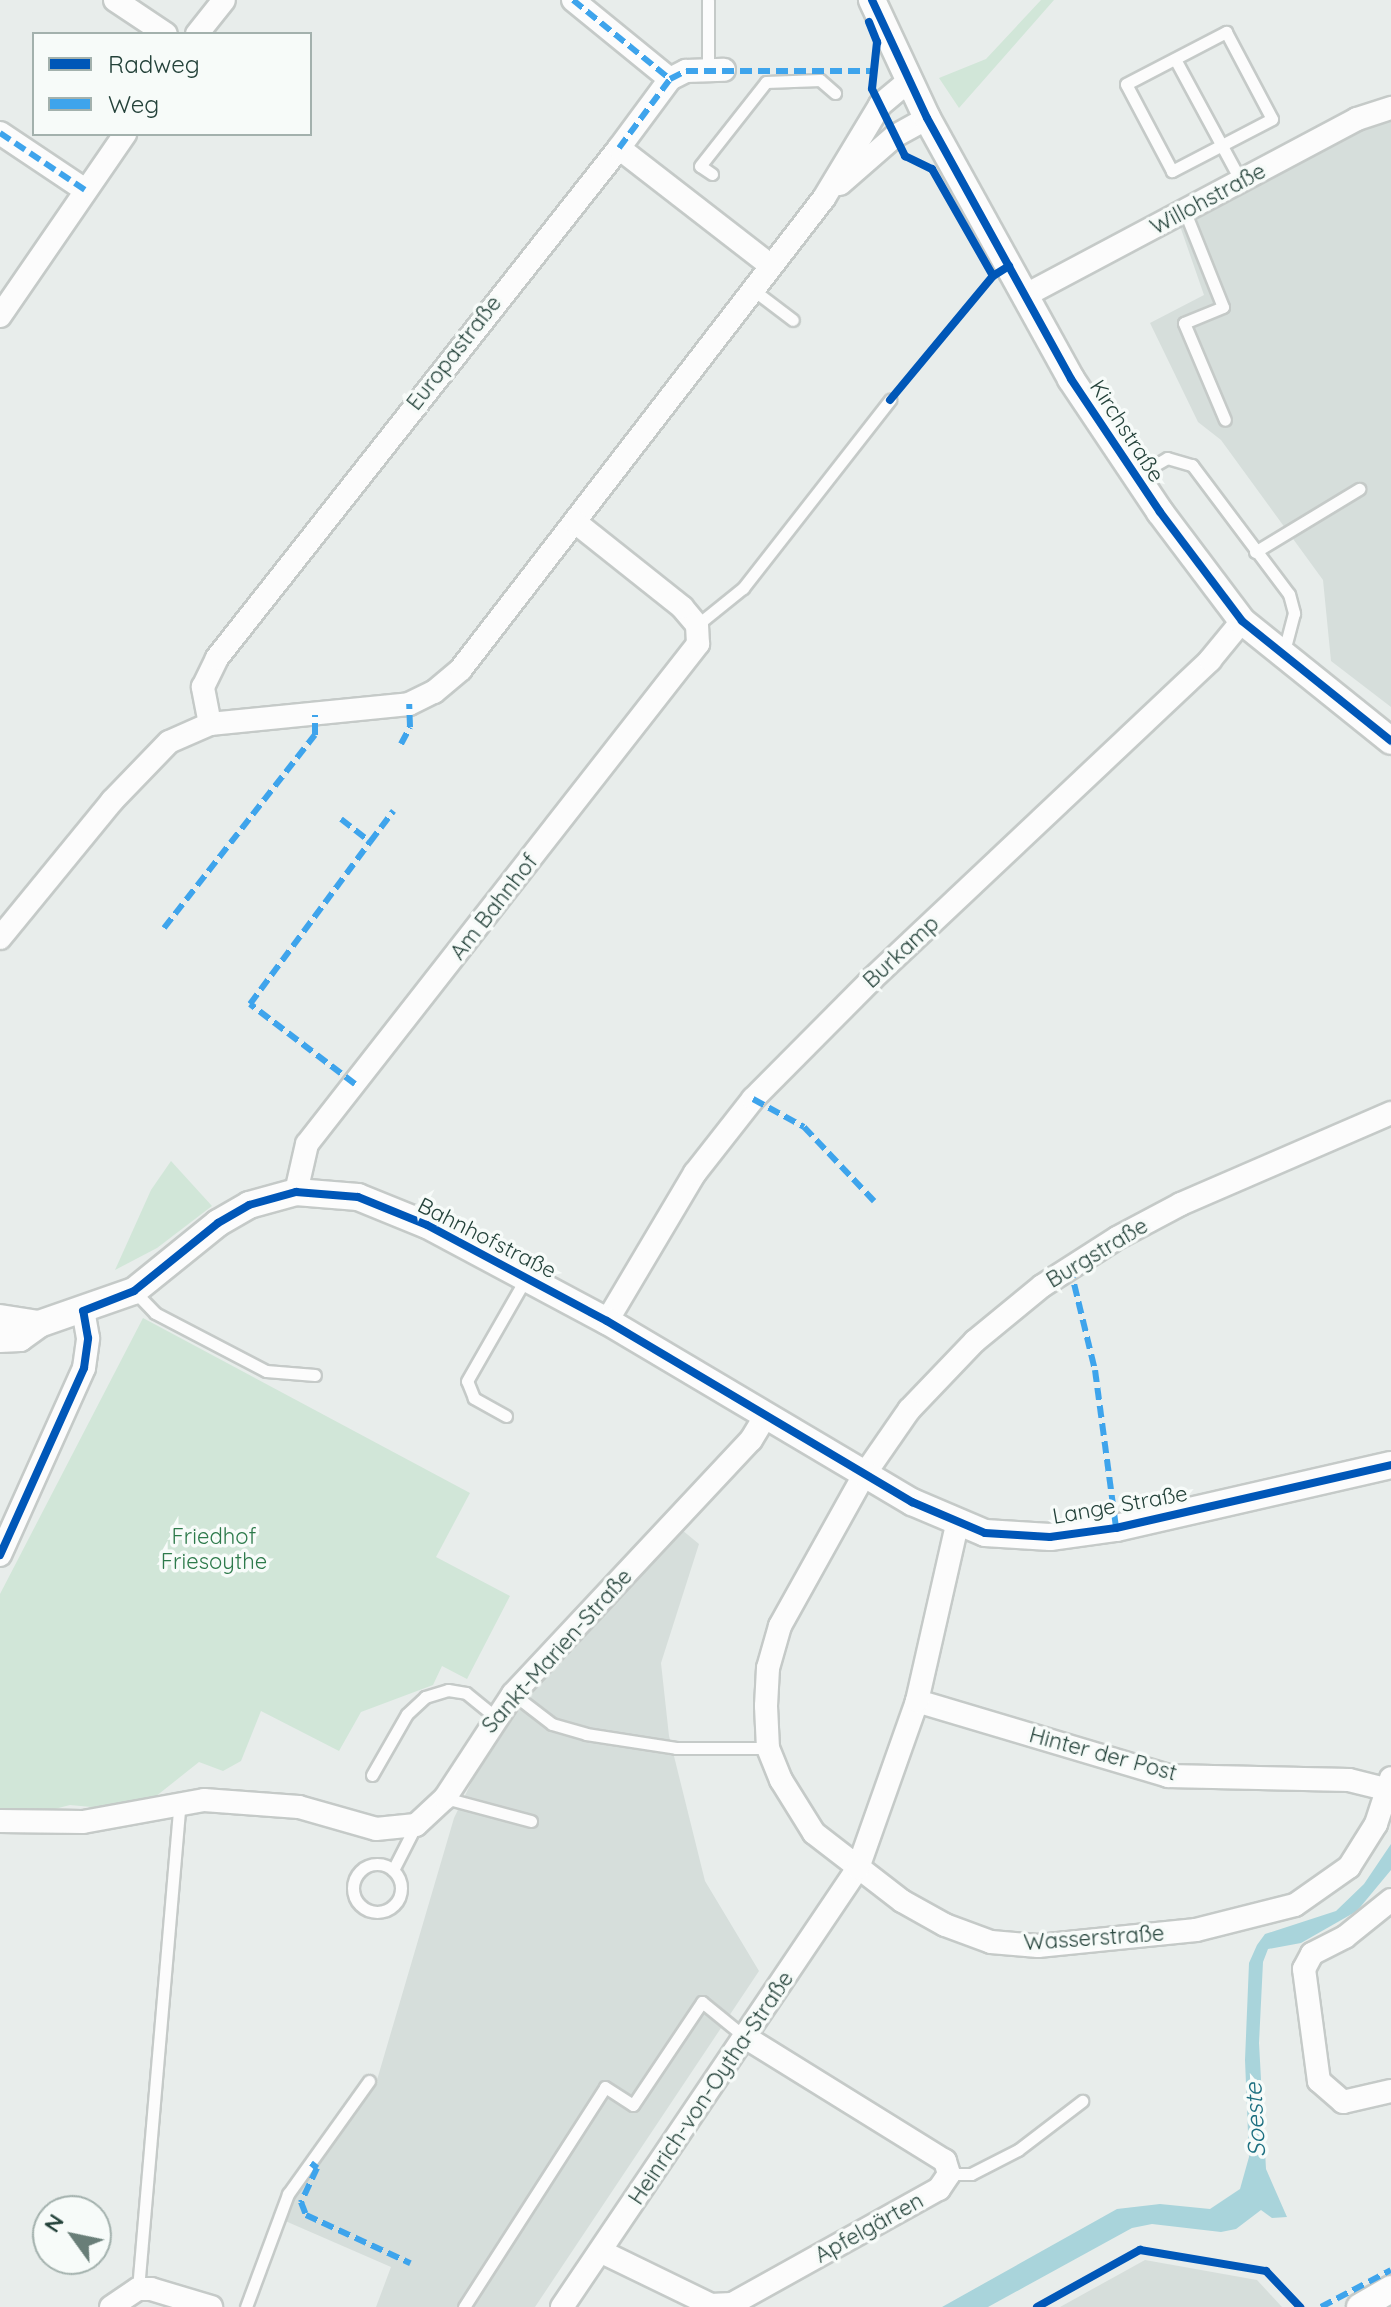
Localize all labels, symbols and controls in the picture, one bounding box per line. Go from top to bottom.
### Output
legend [32,32,312,136]
text: Radweg [108,49,200,79]
text: Weg [108,89,159,119]
street label: Willohstraße [1146,158,1270,240]
street label: Europastraße [401,291,507,415]
street label: Kirchstraße [1084,375,1170,487]
street label: Am Bahnhof [445,849,543,965]
street label: Burkamp [858,910,944,994]
street label: Bahnhofstraße [413,1192,561,1284]
street label: Burgstraße [1042,1212,1152,1294]
street label: Lange Straße [1050,1480,1190,1530]
park label: Friedhof Friesoythe [161,1523,267,1574]
street label: Sankt-Marien-Straße [476,1563,638,1739]
street label: Hinter der Post [1026,1722,1180,1786]
street label: Wasserstraße [1023,1920,1165,1956]
street label: Heinrich-von-Oytha-Straße [623,1966,799,2210]
water label: Soeste [1239,2082,1271,2158]
street label: Apfelgärten [810,2187,928,2269]
north arrow [32,2195,112,2275]
text: N [37,2209,70,2237]

